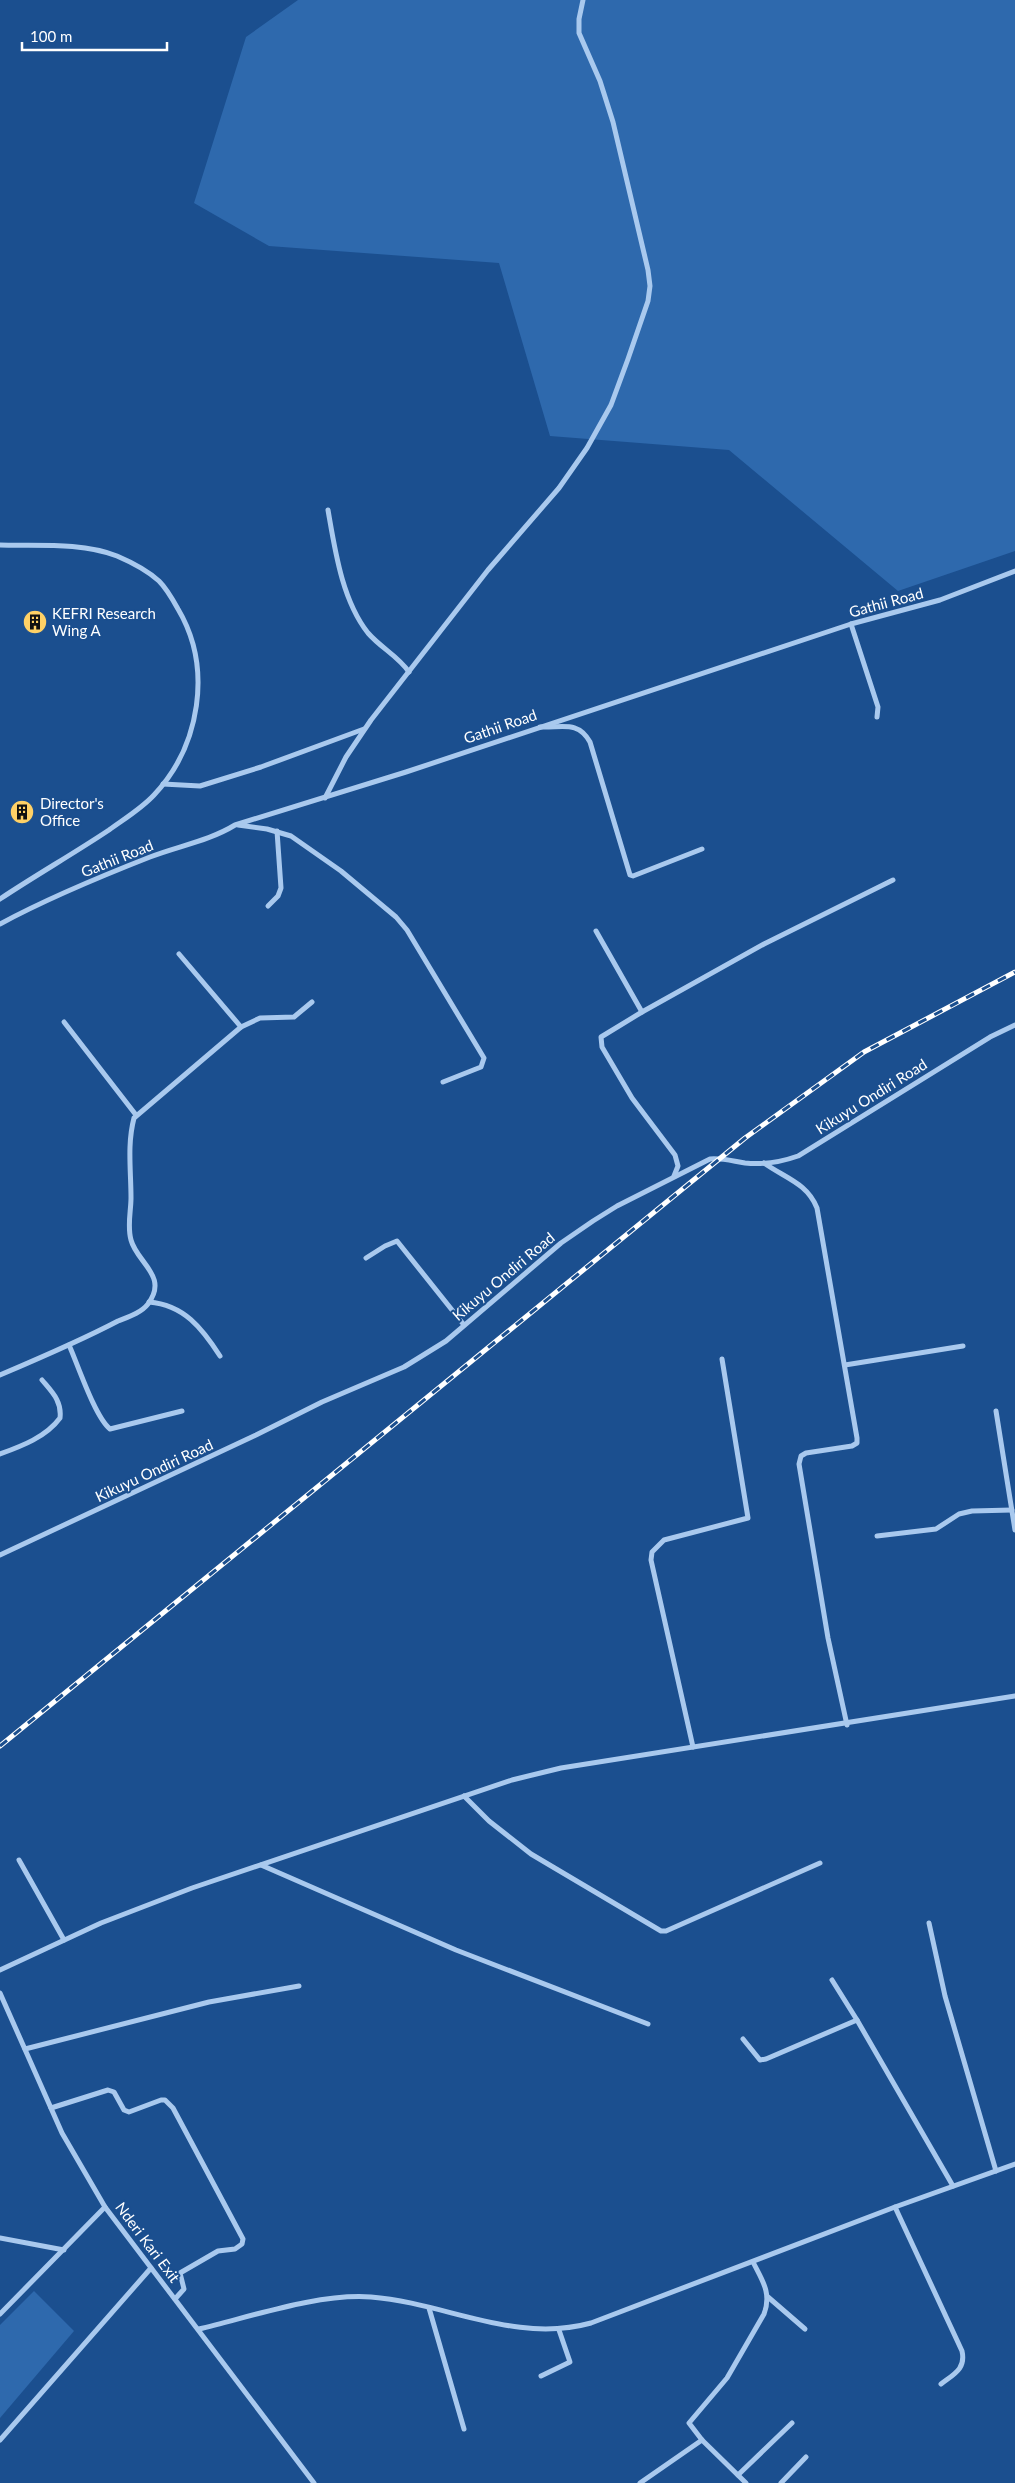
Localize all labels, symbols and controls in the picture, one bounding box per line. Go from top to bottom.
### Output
scale bar [22,20,168,52]
text: 100 m [30,27,72,45]
street label: Gathii Road [847,583,925,621]
place label: KEFRI Research Wing A [52,604,156,639]
building icon: KEFRI Research Wing A [22,609,48,635]
street label: Gathii Road [461,705,539,747]
place label: Director's Office [40,794,104,829]
building icon: Director's Office [9,799,35,825]
street label: Gathii Road [78,835,156,881]
street label: Kikuyu Ondiri Road [812,1054,930,1138]
street label: Kikuyu Ondiri Road [448,1228,558,1324]
street label: Kikuyu Ondiri Road [92,1435,216,1505]
street label: Nderi Kari Exit [112,2198,184,2286]

